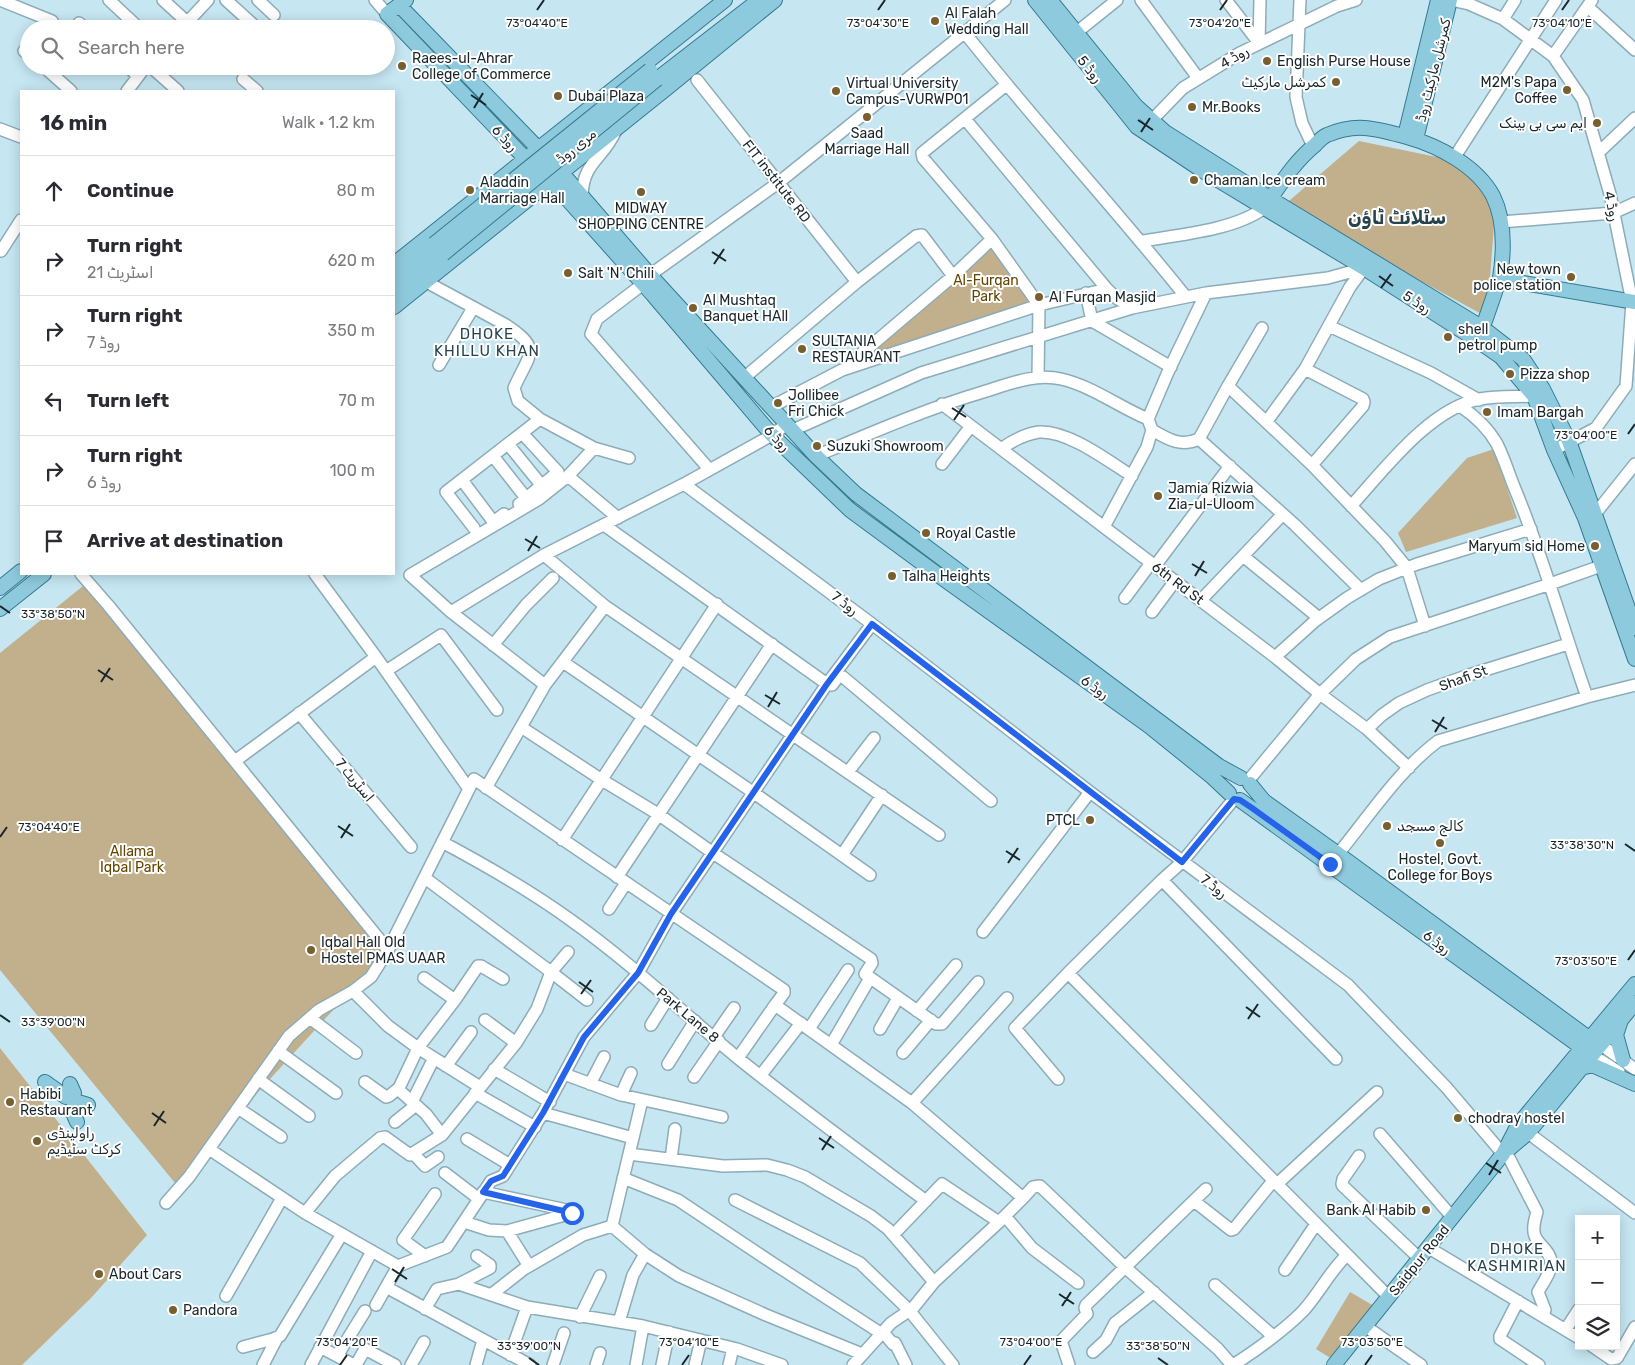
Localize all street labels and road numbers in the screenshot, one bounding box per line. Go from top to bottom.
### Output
street label: کمرشل مارکیٹ روڈ [1412,16,1455,124]
street label: روڈ 4 [1217,43,1252,72]
street label: روڈ 5 [1074,52,1106,86]
street label: روڈ 6 [488,122,521,155]
street label: مری روڈ [553,125,600,168]
street label: FIT institute RD [739,136,814,226]
street label: روڈ 4 [1600,190,1623,223]
street label: روڈ 5 [1400,287,1434,318]
street label: روڈ 6 [760,422,793,455]
street label: 6th Rd St [1148,558,1208,609]
street label: روڈ 7 [828,588,861,619]
street label: Shafi St [1437,662,1490,695]
street label: روڈ 6 [1078,672,1112,703]
street label: اسٹریٹ 7 [332,755,378,805]
street label: روڈ 7 [1197,871,1230,902]
street label: روڈ 6 [1420,927,1454,958]
street label: Park Lane 8 [653,984,723,1047]
street label: Saidpur Road [1386,1221,1453,1299]

